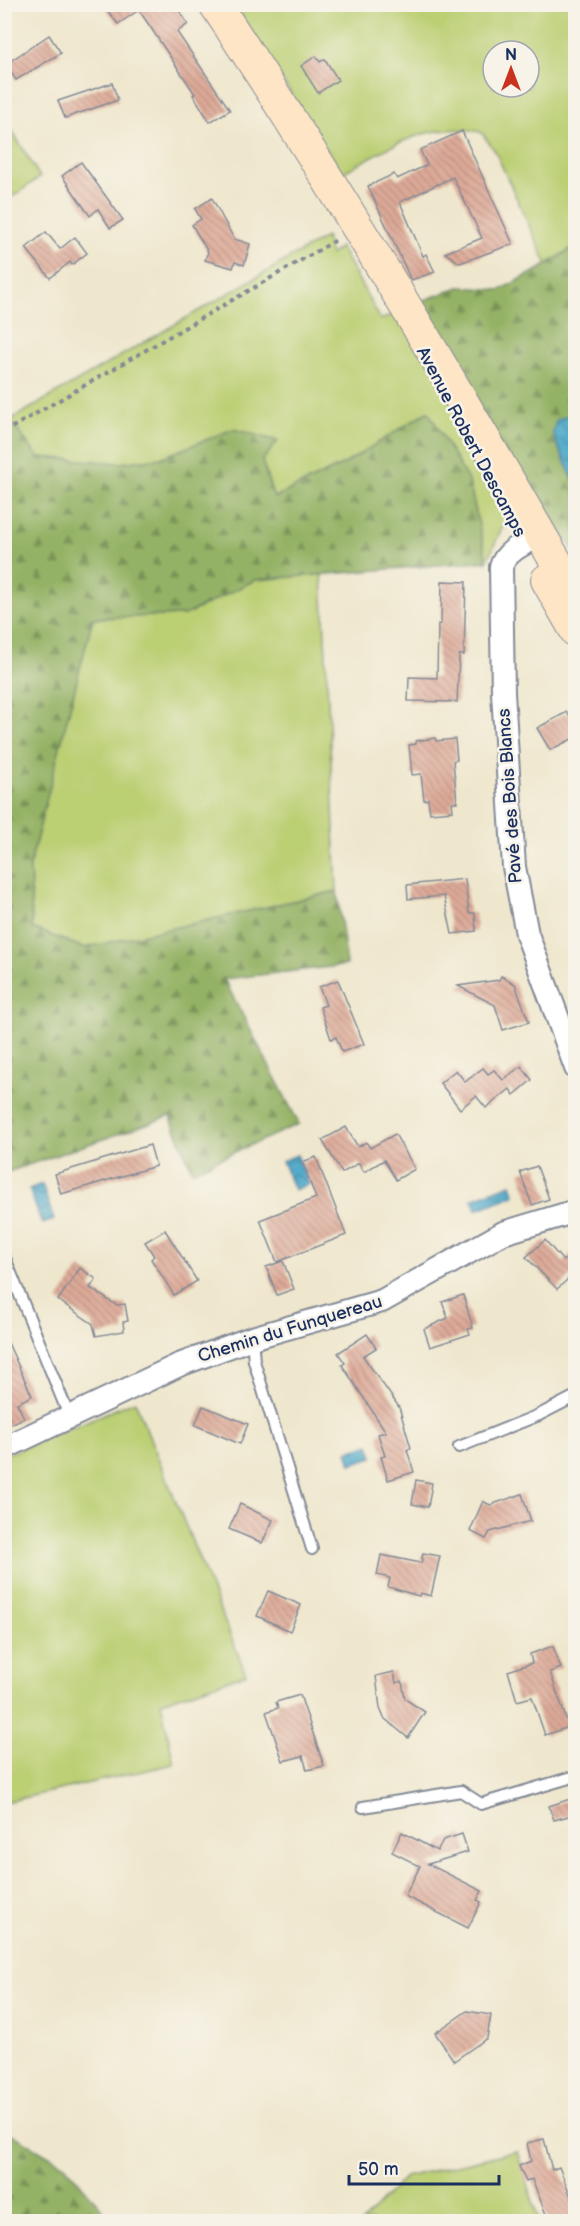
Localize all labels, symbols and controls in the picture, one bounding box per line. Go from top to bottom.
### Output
north arrow [481,39,541,99]
text: N [505,46,517,65]
street label: Avenue Robert Descamps [412,343,530,541]
street label: Pavé des Bois Blancs [493,708,527,884]
street label: Chemin du Funquereau [195,1291,385,1367]
scale bar [349,2148,499,2186]
text: 50 m [358,2159,399,2180]

